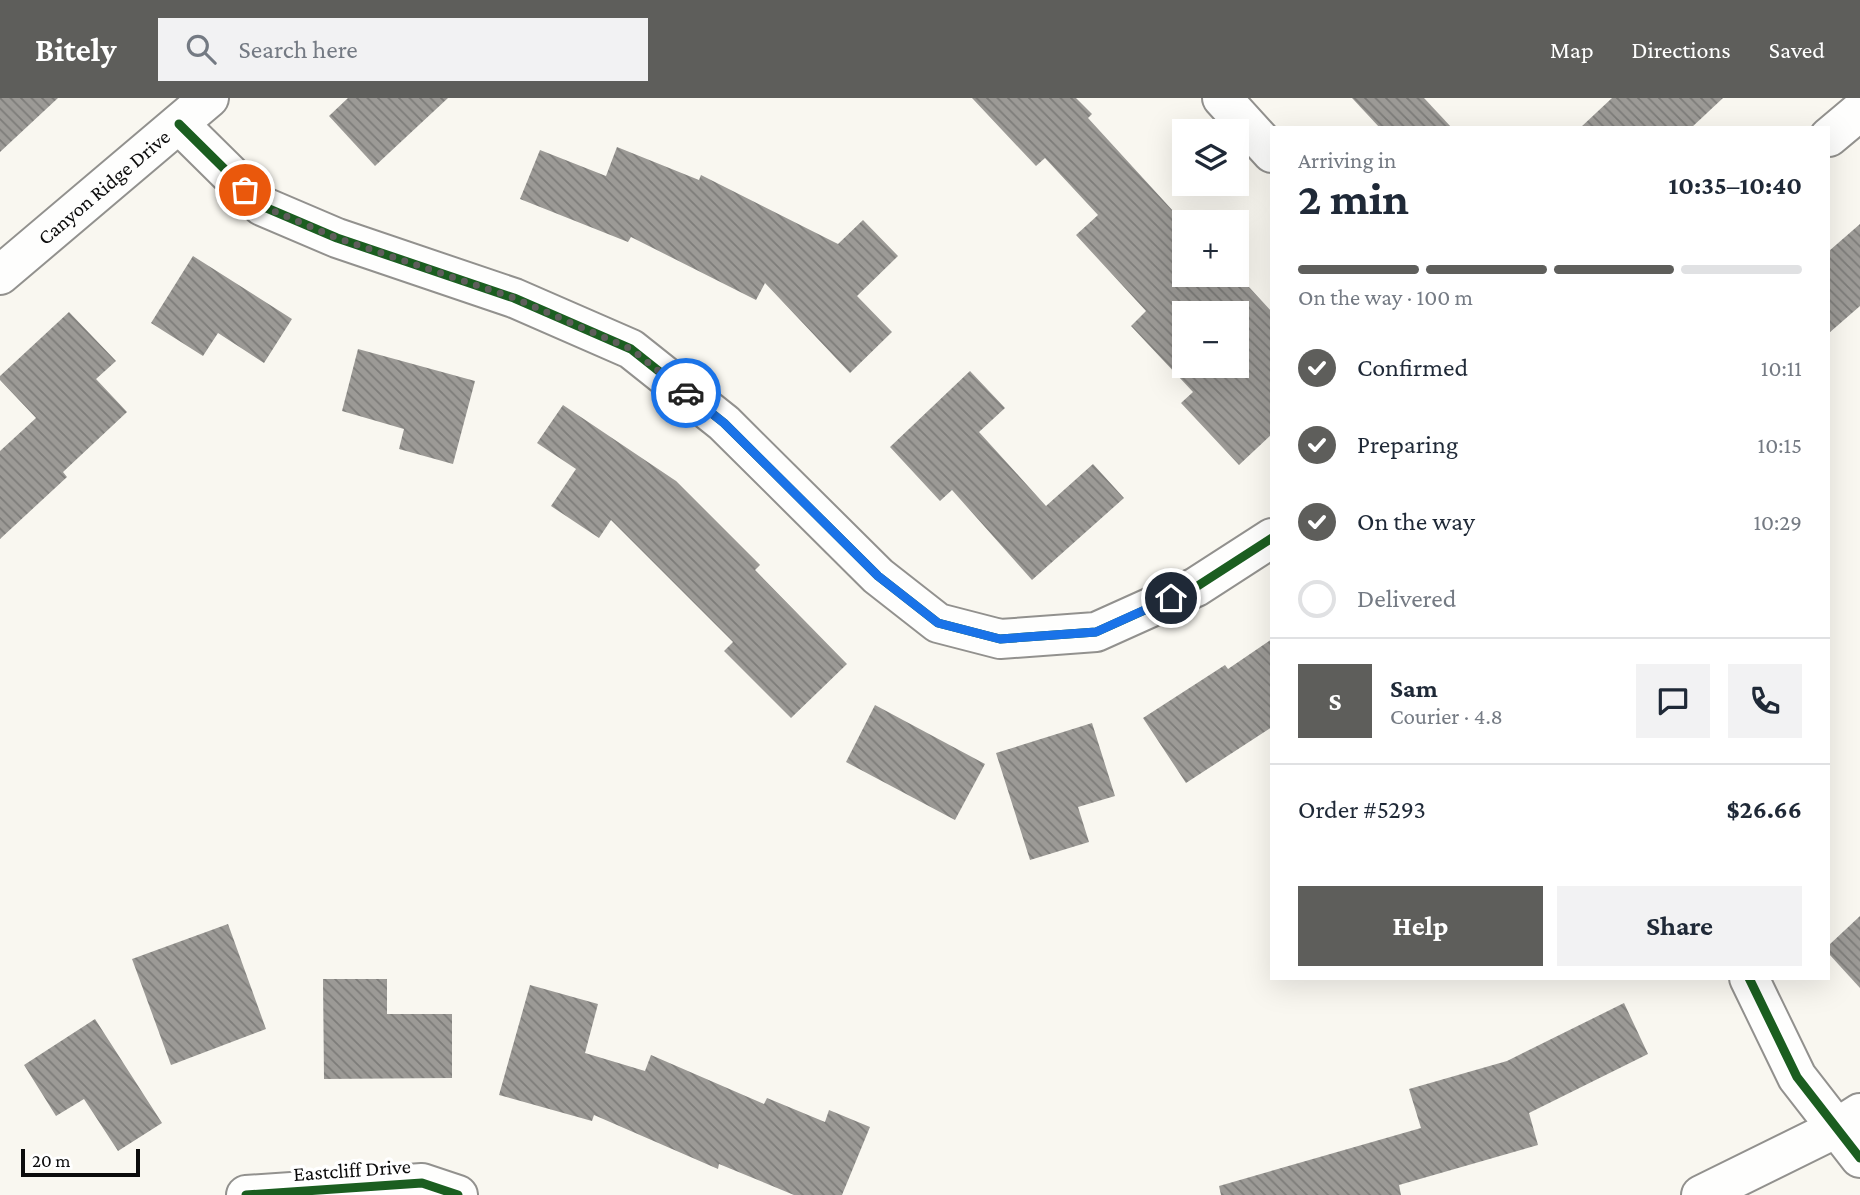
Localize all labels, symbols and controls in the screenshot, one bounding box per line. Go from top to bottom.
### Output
search box [158,18,648,81]
icon: search [182,30,220,68]
text: Bitely [35,31,116,68]
text: Search here [238,35,358,64]
text: Map [1550,36,1594,63]
text: Directions [1632,36,1731,63]
text: Saved [1769,36,1825,63]
map controls [1172,119,1249,378]
button: layers [1172,119,1249,196]
street label: Canyon Ridge Drive [33,124,175,250]
text: Arriving in [1298,147,1396,173]
pin [215,160,275,220]
icon: bag [226,171,264,209]
text: 10:35–10:40 [1669,171,1802,200]
text: 2 min [1298,173,1409,224]
button: + [1172,210,1249,287]
text: On the way · 100 m [1298,284,1473,310]
button: − [1172,301,1249,378]
icon: check [1298,349,1336,387]
text: Confirmed [1357,353,1468,382]
text: 10:11 [1761,355,1802,381]
courier [651,358,721,428]
icon: car [667,374,705,412]
icon: check [1298,426,1336,464]
text: Preparing [1357,430,1458,459]
text: 10:15 [1758,432,1802,458]
icon: check [1298,503,1336,541]
text: On the way [1357,507,1475,536]
text: 10:29 [1753,509,1802,535]
pin [1141,568,1201,628]
icon: home [1152,579,1190,617]
text: Delivered [1357,584,1456,613]
button: chat [1636,664,1710,738]
button: phone [1728,664,1802,738]
text: Sam [1390,674,1438,703]
text: S [1329,687,1342,716]
text: Courier · 4.8 [1390,703,1503,729]
text: Order #5293 [1298,795,1426,824]
text: $26.66 [1726,795,1802,824]
button: Help [1298,886,1543,966]
button: Share [1557,886,1802,966]
scale bar [21,1146,140,1178]
text: 20 m [32,1150,71,1171]
street label: Eastcliff Drive [292,1154,412,1186]

